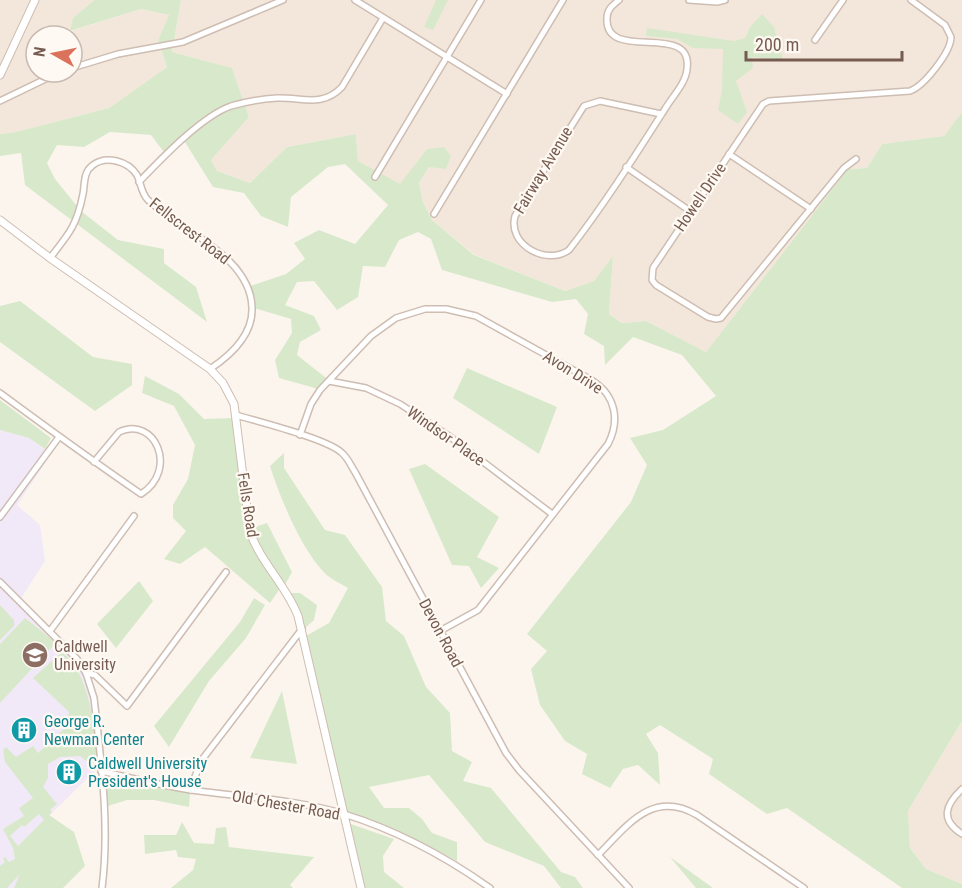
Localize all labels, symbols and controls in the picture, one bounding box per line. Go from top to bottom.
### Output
north arrow [24,24,84,84]
scale bar [746,24,902,62]
text: 200 m [755,34,799,55]
text: N [30,45,50,58]
street label: Fairway Avenue [510,123,576,217]
street label: Howell Drive [670,159,730,235]
street label: Fellscrest Road [146,194,234,268]
street label: Avon Drive [540,346,606,398]
street label: Windsor Place [403,402,489,470]
street label: Fells Road [233,471,263,539]
street label: Devon Road [415,595,467,671]
place label: Caldwell University [54,637,116,674]
school or university icon: Caldwell University [20,640,50,670]
place label: George R. Newman Center [44,712,145,749]
building icon: George R. Newman Center [9,715,39,745]
place label: Caldwell University President's House [88,754,207,791]
building icon: Caldwell University President's House [54,757,84,787]
street label: Old Chester Road [230,786,342,824]

